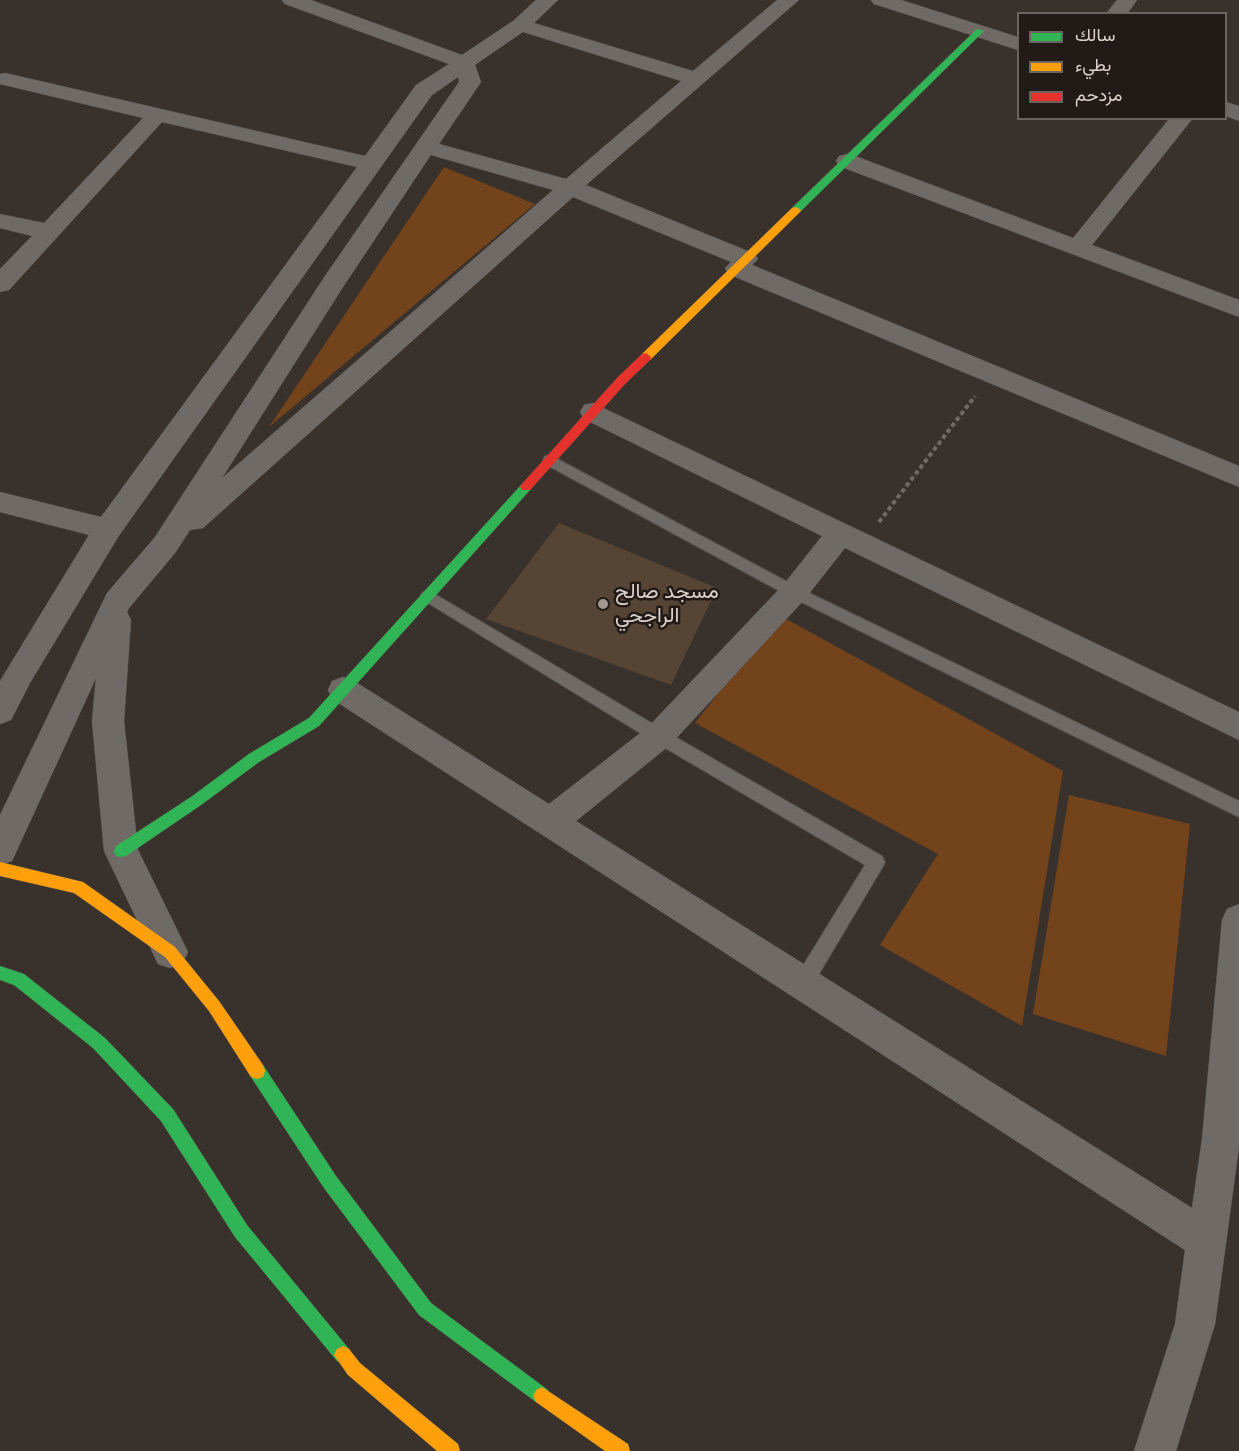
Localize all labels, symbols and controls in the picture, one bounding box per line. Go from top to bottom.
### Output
legend [1017,12,1227,120]
text: سالك [1075,23,1115,46]
text: بطيء [1075,53,1111,76]
text: مزدحم [1075,83,1122,106]
place label: مسجد صالح الراجحي [615,579,719,629]
marker: مسجد صالح الراجحي [596,597,610,611]

